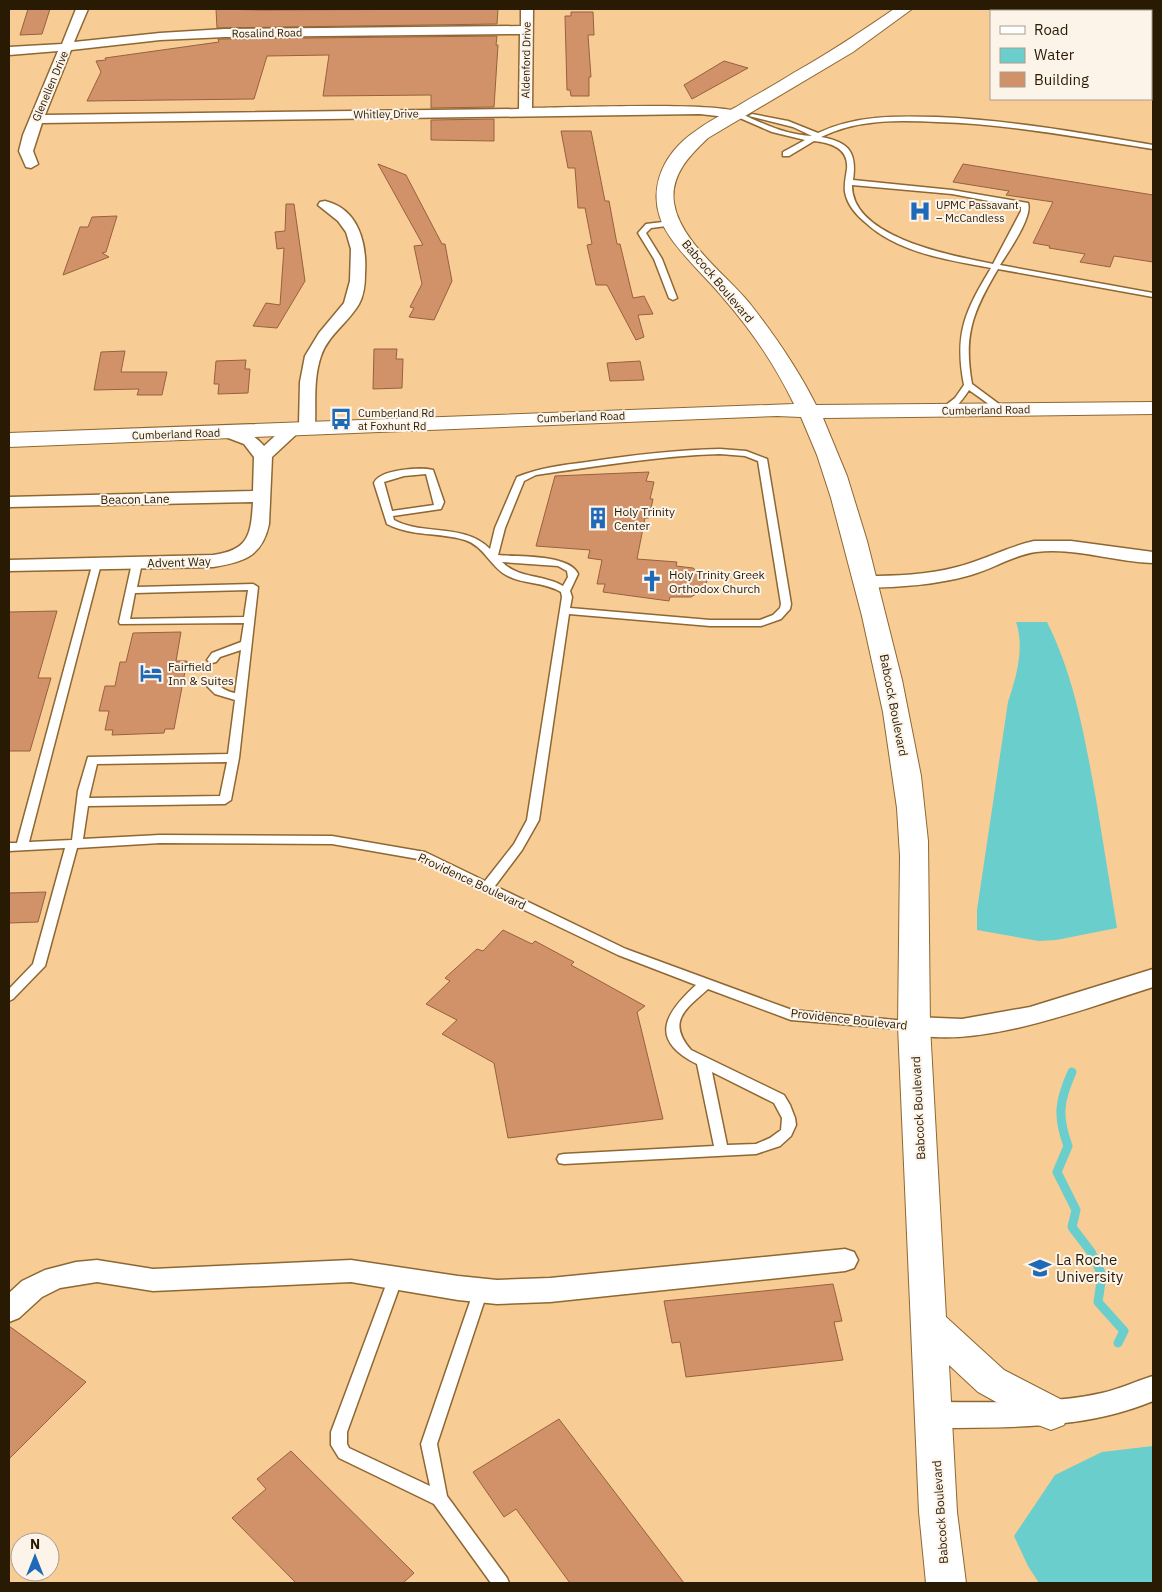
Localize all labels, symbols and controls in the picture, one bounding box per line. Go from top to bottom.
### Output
legend [990,10,1152,100]
text: Road [1034,20,1069,39]
street label: Aldenford Drive [518,21,534,99]
street label: Rosalind Road [232,25,302,41]
text: Water [1034,45,1075,64]
street label: Glenellen Drive [29,49,71,123]
text: Building [1034,70,1089,89]
street label: Whitley Drive [353,106,419,122]
hospital icon: UPMC Passavant – McCandless [907,198,933,224]
place label: UPMC Passavant – McCandless [936,198,1019,225]
street label: Babcock Boulevard [679,236,757,326]
street label: Cumberland Road [942,402,1030,418]
bus stop icon: Cumberland Rd at Foxhunt Rd [328,406,354,432]
place label: Cumberland Rd at Foxhunt Rd [358,406,434,433]
street label: Cumberland Road [537,408,625,426]
street label: Cumberland Road [132,425,220,443]
street label: Beacon Lane [100,491,170,507]
place label: Holy Trinity Center [614,504,675,533]
building icon: Holy Trinity Center [585,505,611,531]
street label: Advent Way [147,553,211,571]
place label: Holy Trinity Greek Orthodox Church [669,567,766,596]
church icon: Holy Trinity Greek Orthodox Church [639,568,665,594]
street label: Babcock Boulevard [877,653,911,757]
place label: Fairfield Inn & Suites [168,659,234,688]
hotel icon: Fairfield Inn & Suites [138,660,164,686]
street label: Providence Boulevard [416,849,528,913]
street label: Providence Boulevard [790,1005,908,1033]
street label: Babcock Boulevard [908,1056,928,1160]
place label: La Roche University [1056,1250,1124,1286]
school or university icon: La Roche University [1027,1255,1053,1281]
street label: Babcock Boulevard [929,1460,951,1564]
north arrow [10,1532,60,1582]
text: N [30,1535,40,1553]

